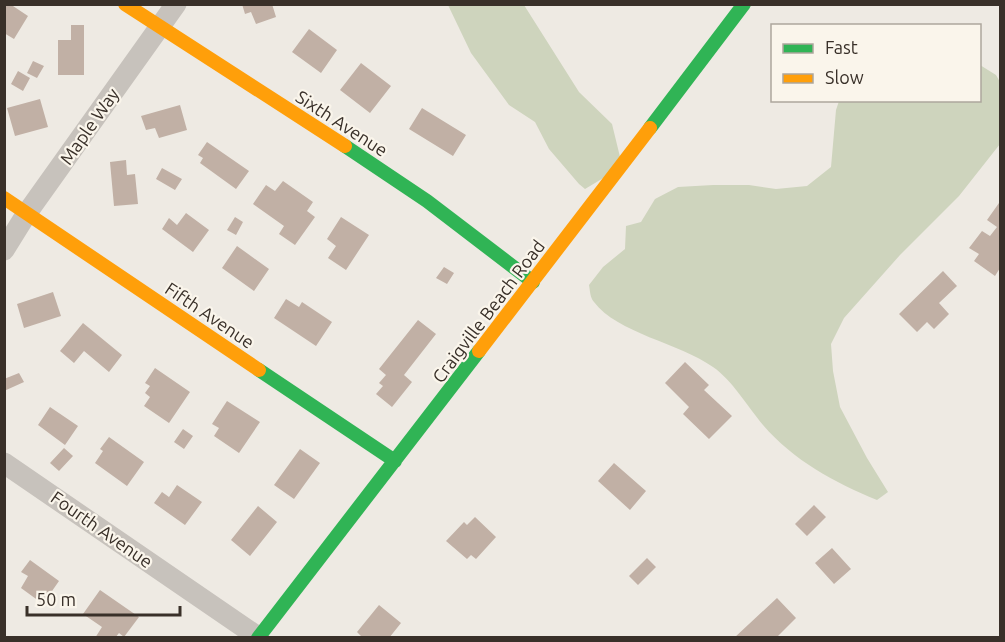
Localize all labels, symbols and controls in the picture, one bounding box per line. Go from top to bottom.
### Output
legend [771,24,981,102]
text: Fast [825,37,858,57]
text: Slow [825,67,864,87]
street label: Maple Way [55,84,123,168]
street label: Sixth Avenue [293,86,391,160]
street label: Craigville Beach Road [428,236,548,386]
street label: Fifth Avenue [162,278,258,352]
street label: Fourth Avenue [47,487,157,571]
scale bar [27,579,180,617]
text: 50 m [36,589,76,609]

